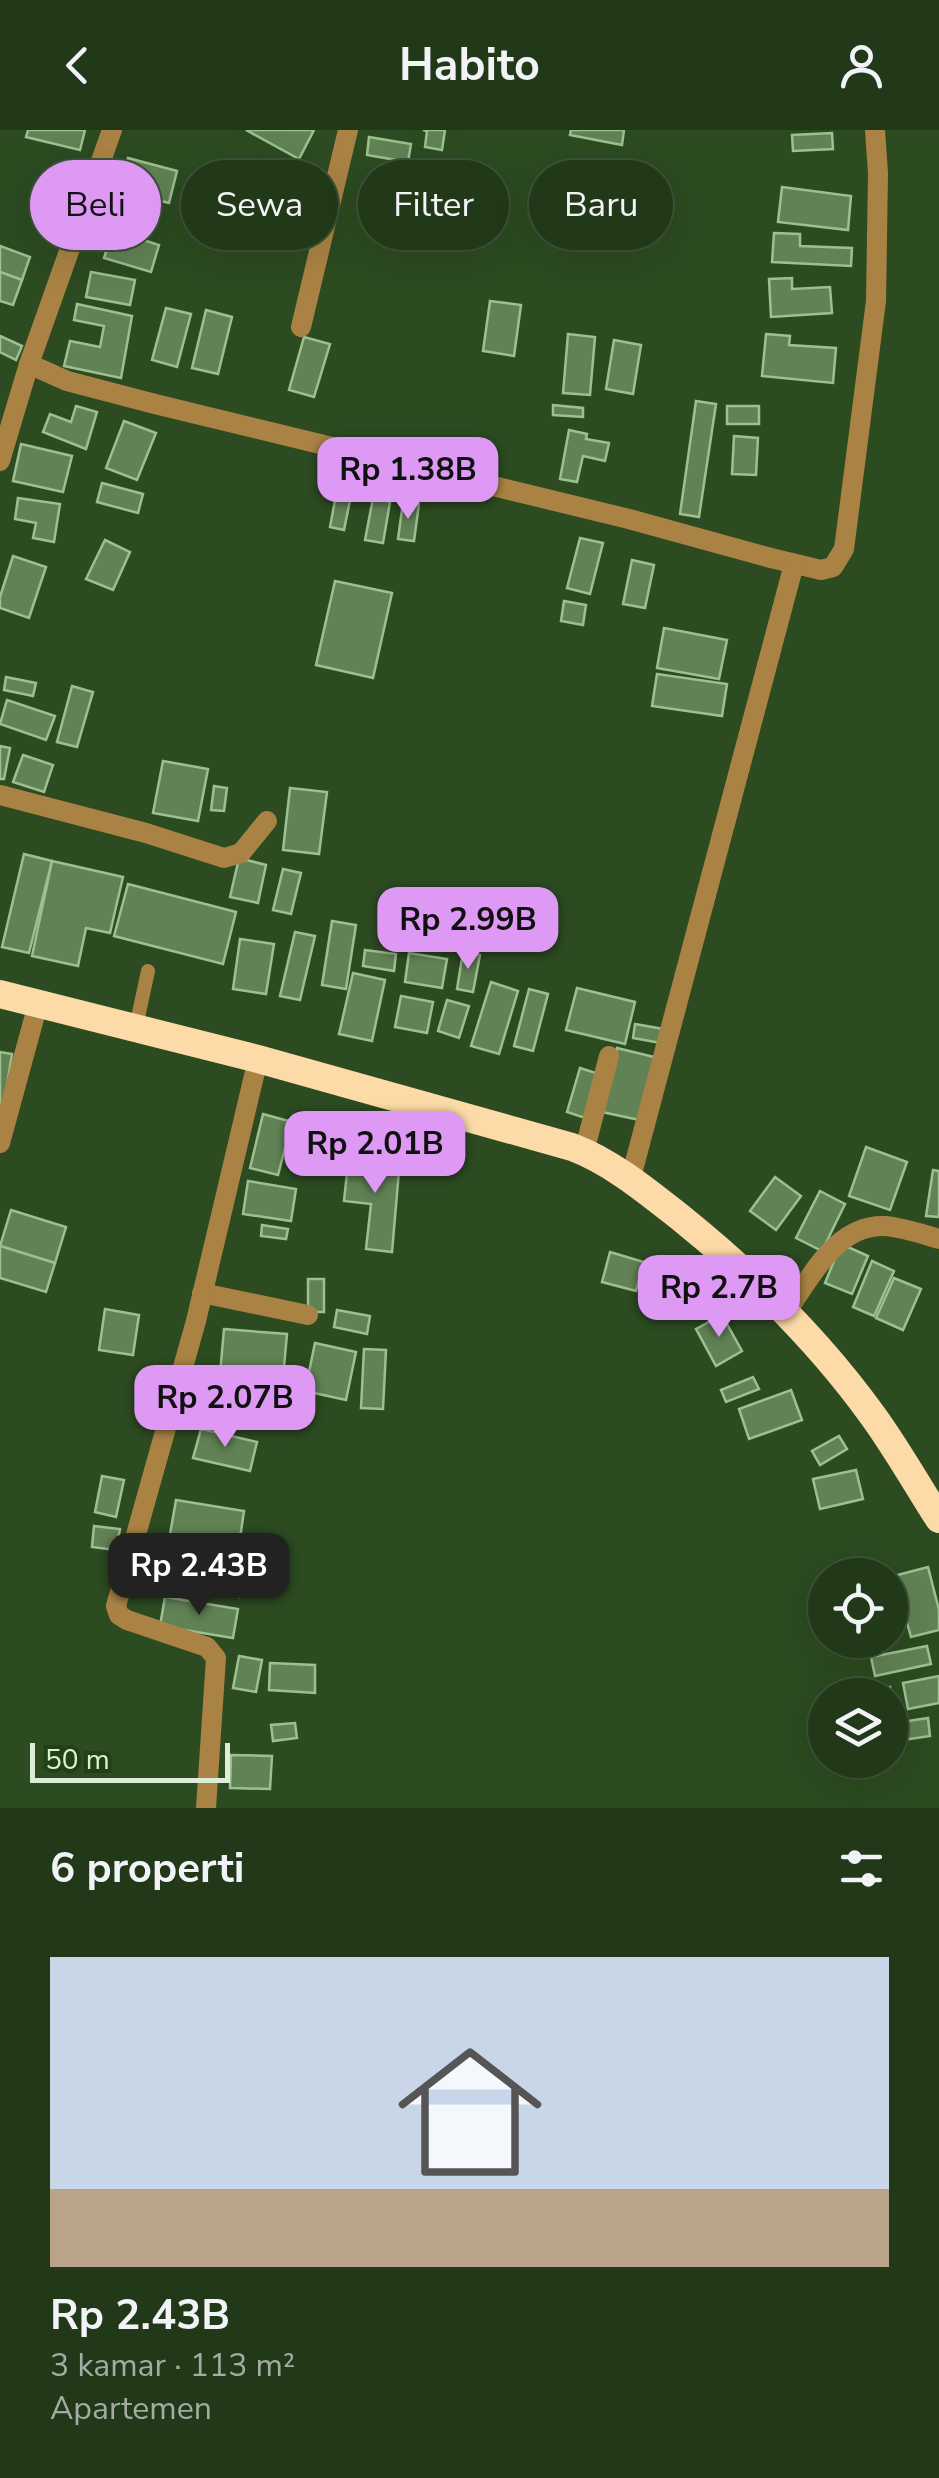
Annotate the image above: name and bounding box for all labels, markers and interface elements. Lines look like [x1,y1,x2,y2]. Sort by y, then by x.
text: Habito [399,35,540,96]
icon: back [50,38,105,93]
icon: person [834,38,889,93]
chip: Beli [30,160,161,250]
chip: Sewa [181,160,338,250]
chip: Filter [358,160,509,250]
chip: Baru [529,160,673,250]
pin: Rp 1.38B [305,437,511,522]
text: Rp 1.38B [339,448,477,491]
pin: Rp 2.99B [365,887,571,972]
text: Rp 2.99B [399,898,537,941]
pin: Rp 2.01B [272,1111,478,1196]
text: Rp 2.01B [306,1122,444,1165]
pin: Rp 2.7B [627,1255,811,1340]
text: Rp 2.7B [660,1266,778,1309]
pin: Rp 2.07B [122,1365,328,1450]
text: Rp 2.07B [156,1376,294,1419]
pin: Rp 2.43B [96,1533,302,1618]
text: Rp 2.43B [130,1544,268,1587]
map controls [808,1558,908,1778]
button: locate [808,1558,908,1658]
button: layers [808,1678,908,1778]
scale bar [30,1738,230,1782]
text: 50 m [45,1741,110,1779]
text: 6 properti [50,1840,245,1897]
icon: filters [834,1841,889,1896]
icon: home [380,2022,560,2202]
text: Rp 2.43B [50,2287,230,2344]
text: 3 kamar · 113 m² [50,2344,295,2387]
text: Apartemen [50,2387,212,2430]

